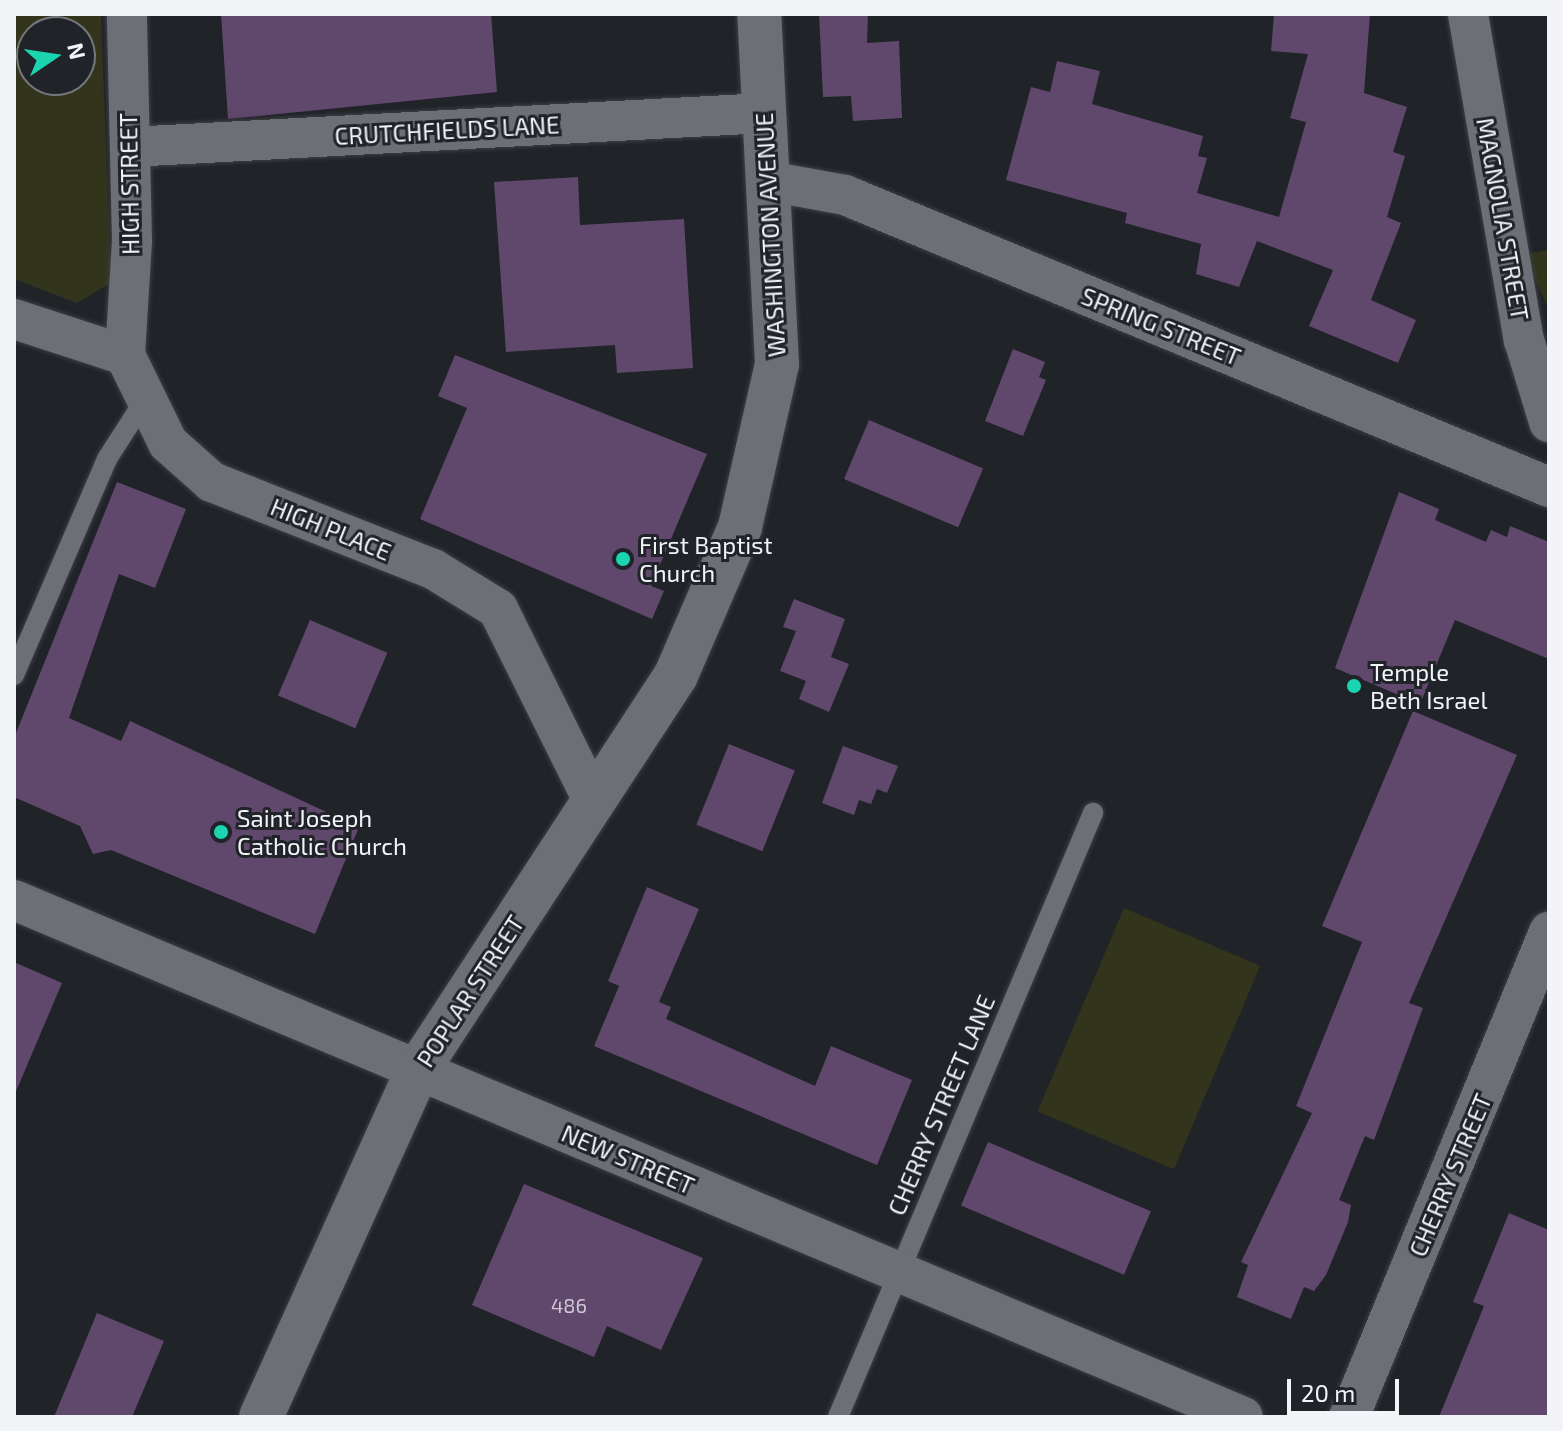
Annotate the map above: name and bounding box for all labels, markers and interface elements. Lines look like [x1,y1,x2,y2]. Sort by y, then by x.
north arrow [16,16,96,96]
text: N [63,40,92,62]
street label: CRUTCHFIELDS LANE [334,110,560,150]
street label: WASHINGTON AVENUE [749,112,791,358]
street label: HIGH STREET [113,113,145,255]
street label: MAGNOLIA STREET [1471,115,1535,323]
street label: SPRING STREET [1077,281,1245,371]
street label: HIGH PLACE [267,492,395,566]
place label: First Baptist Church [639,531,773,587]
marker: First Baptist Church [614,550,632,568]
place label: Temple Beth Israel [1370,658,1488,714]
marker: Temple Beth Israel [1345,677,1363,695]
place label: Saint Joseph Catholic Church [237,804,407,860]
marker: Saint Joseph Catholic Church [212,823,230,841]
street label: POPLAR STREET [410,910,530,1072]
street label: CHERRY STREET LANE [881,990,1001,1220]
street label: CHERRY STREET [1403,1089,1497,1261]
street label: NEW STREET [557,1118,699,1200]
house number: 486 [551,1293,587,1317]
scale bar [1291,1363,1403,1413]
text: 20 m [1301,1378,1355,1407]

